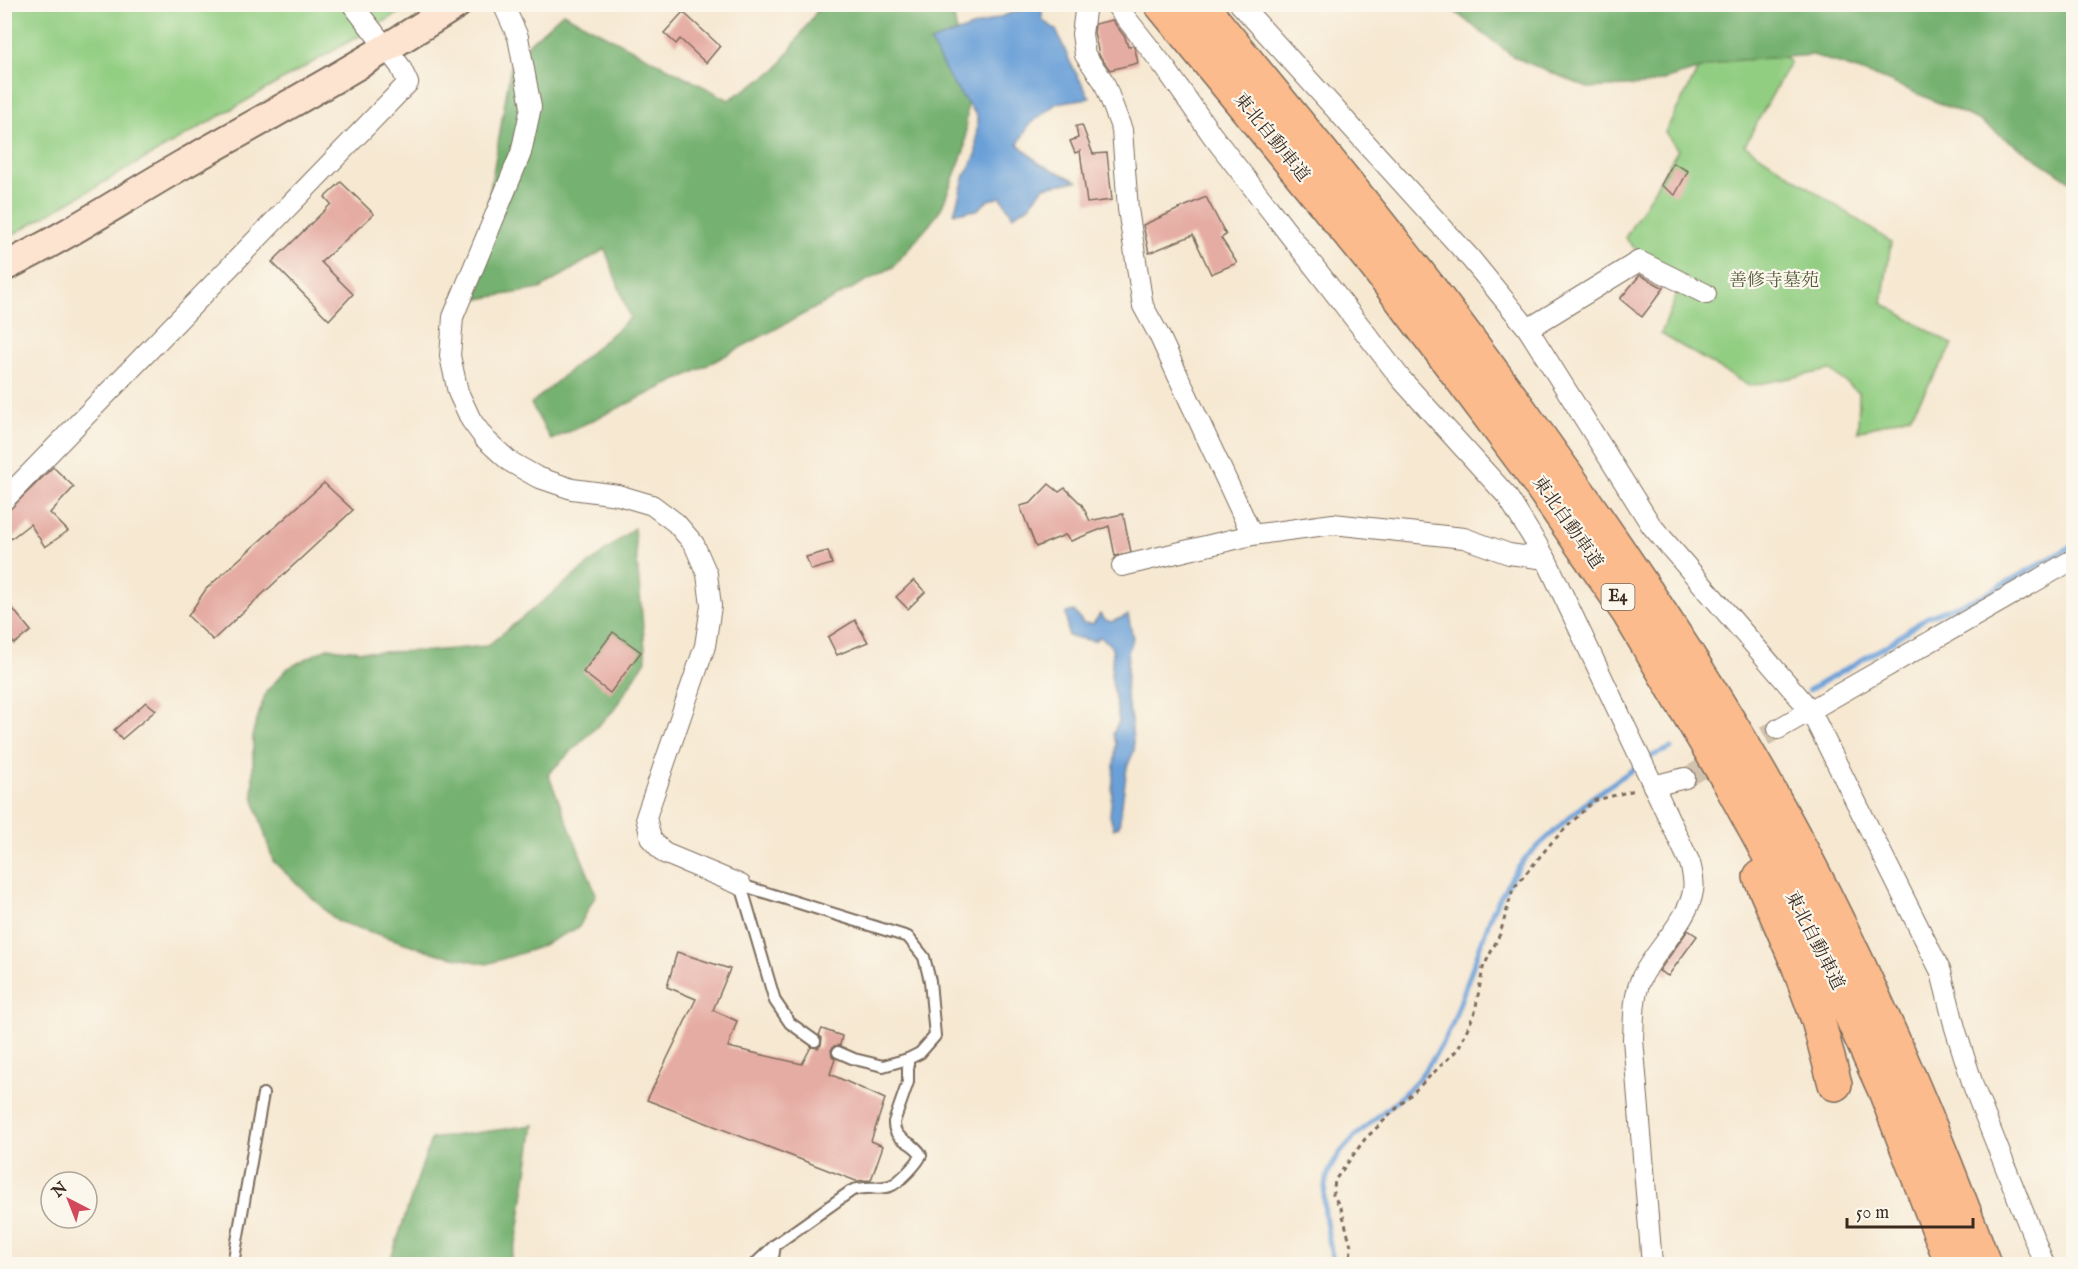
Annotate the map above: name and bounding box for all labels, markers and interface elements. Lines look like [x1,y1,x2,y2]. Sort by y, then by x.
street label: 東北自動車道 [1228,89,1314,187]
park label: 善修寺墓苑 [1729,270,1819,293]
street label: 東北自動車道 [1527,472,1607,574]
road number: E4 [1602,584,1634,610]
street label: 東北自動車道 [1779,888,1849,994]
north arrow [39,1170,99,1230]
text: N [48,1178,72,1203]
scale bar [1847,1191,1973,1229]
text: 50 m [1856,1202,1889,1225]

